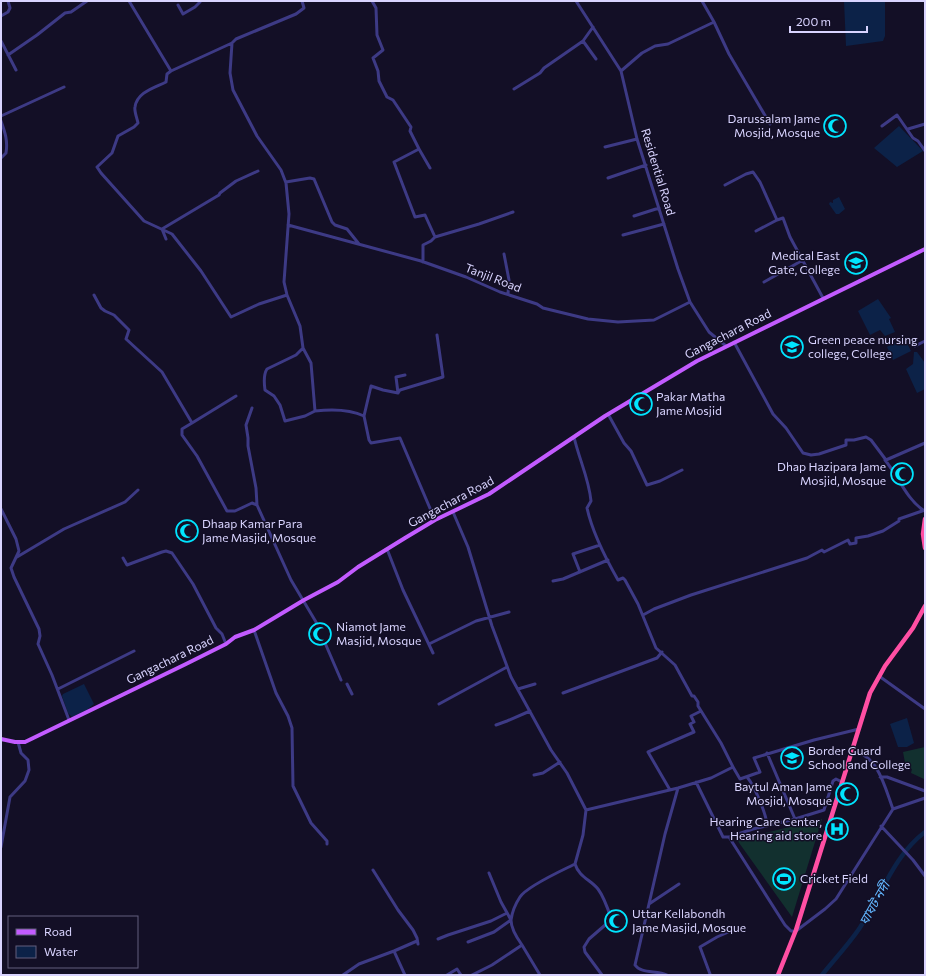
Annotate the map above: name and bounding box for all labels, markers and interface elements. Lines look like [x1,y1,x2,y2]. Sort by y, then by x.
scale bar [790,8,867,34]
text: 200 m [796,14,831,28]
place label: Darussalam Jame Mosjid, Mosque [728,111,820,139]
mosque icon: Darussalam Jame Mosjid, Mosque [822,113,848,139]
street label: Residential Road [639,126,679,217]
place label: Medical East Gate, College [768,248,840,276]
school or university icon: Medical East Gate, College [843,250,869,276]
street label: Tanjil Road [463,260,524,294]
street label: Gangachara Road [682,305,773,361]
place label: Green peace nursing college, College [808,332,918,360]
school or university icon: Green peace nursing college, College [779,334,805,360]
place label: Pakar Matha Jame Mosjid [656,389,725,418]
mosque icon: Pakar Matha Jame Mosjid [628,391,654,417]
place label: Dhap Hazipara Jame Mosjid, Mosque [777,459,886,487]
mosque icon: Dhap Hazipara Jame Mosjid, Mosque [889,461,915,487]
street label: Gangachara Road [405,473,496,530]
place label: Dhaap Kamar Para Jame Masjid, Mosque [202,516,316,545]
mosque icon: Dhaap Kamar Para Jame Masjid, Mosque [174,518,200,544]
place label: Niamot Jame Masjid, Mosque [336,619,421,647]
mosque icon: Niamot Jame Masjid, Mosque [307,621,333,647]
street label: Gangachara Road [124,632,215,686]
place label: Border Guard School and College [808,743,910,771]
school or university icon: Border Guard School and College [779,745,805,771]
place label: Baytul Aman Jame Mosjid, Mosque [734,779,832,807]
mosque icon: Baytul Aman Jame Mosjid, Mosque [834,781,860,807]
place label: Hearing Care Center, Hearing aid store [710,814,822,842]
hospital icon: Hearing Care Center, Hearing aid store [824,816,850,842]
sports icon: Cricket Field [771,866,797,892]
place label: Cricket Field [800,871,868,885]
water label: ঘাঘট নদী [855,876,894,928]
place label: Uttar Kellabondh Jame Masjid, Mosque [632,906,746,935]
mosque icon: Uttar Kellabondh Jame Masjid, Mosque [603,908,629,934]
legend [8,916,138,968]
text: Road [44,924,72,938]
text: Water [44,944,78,958]

